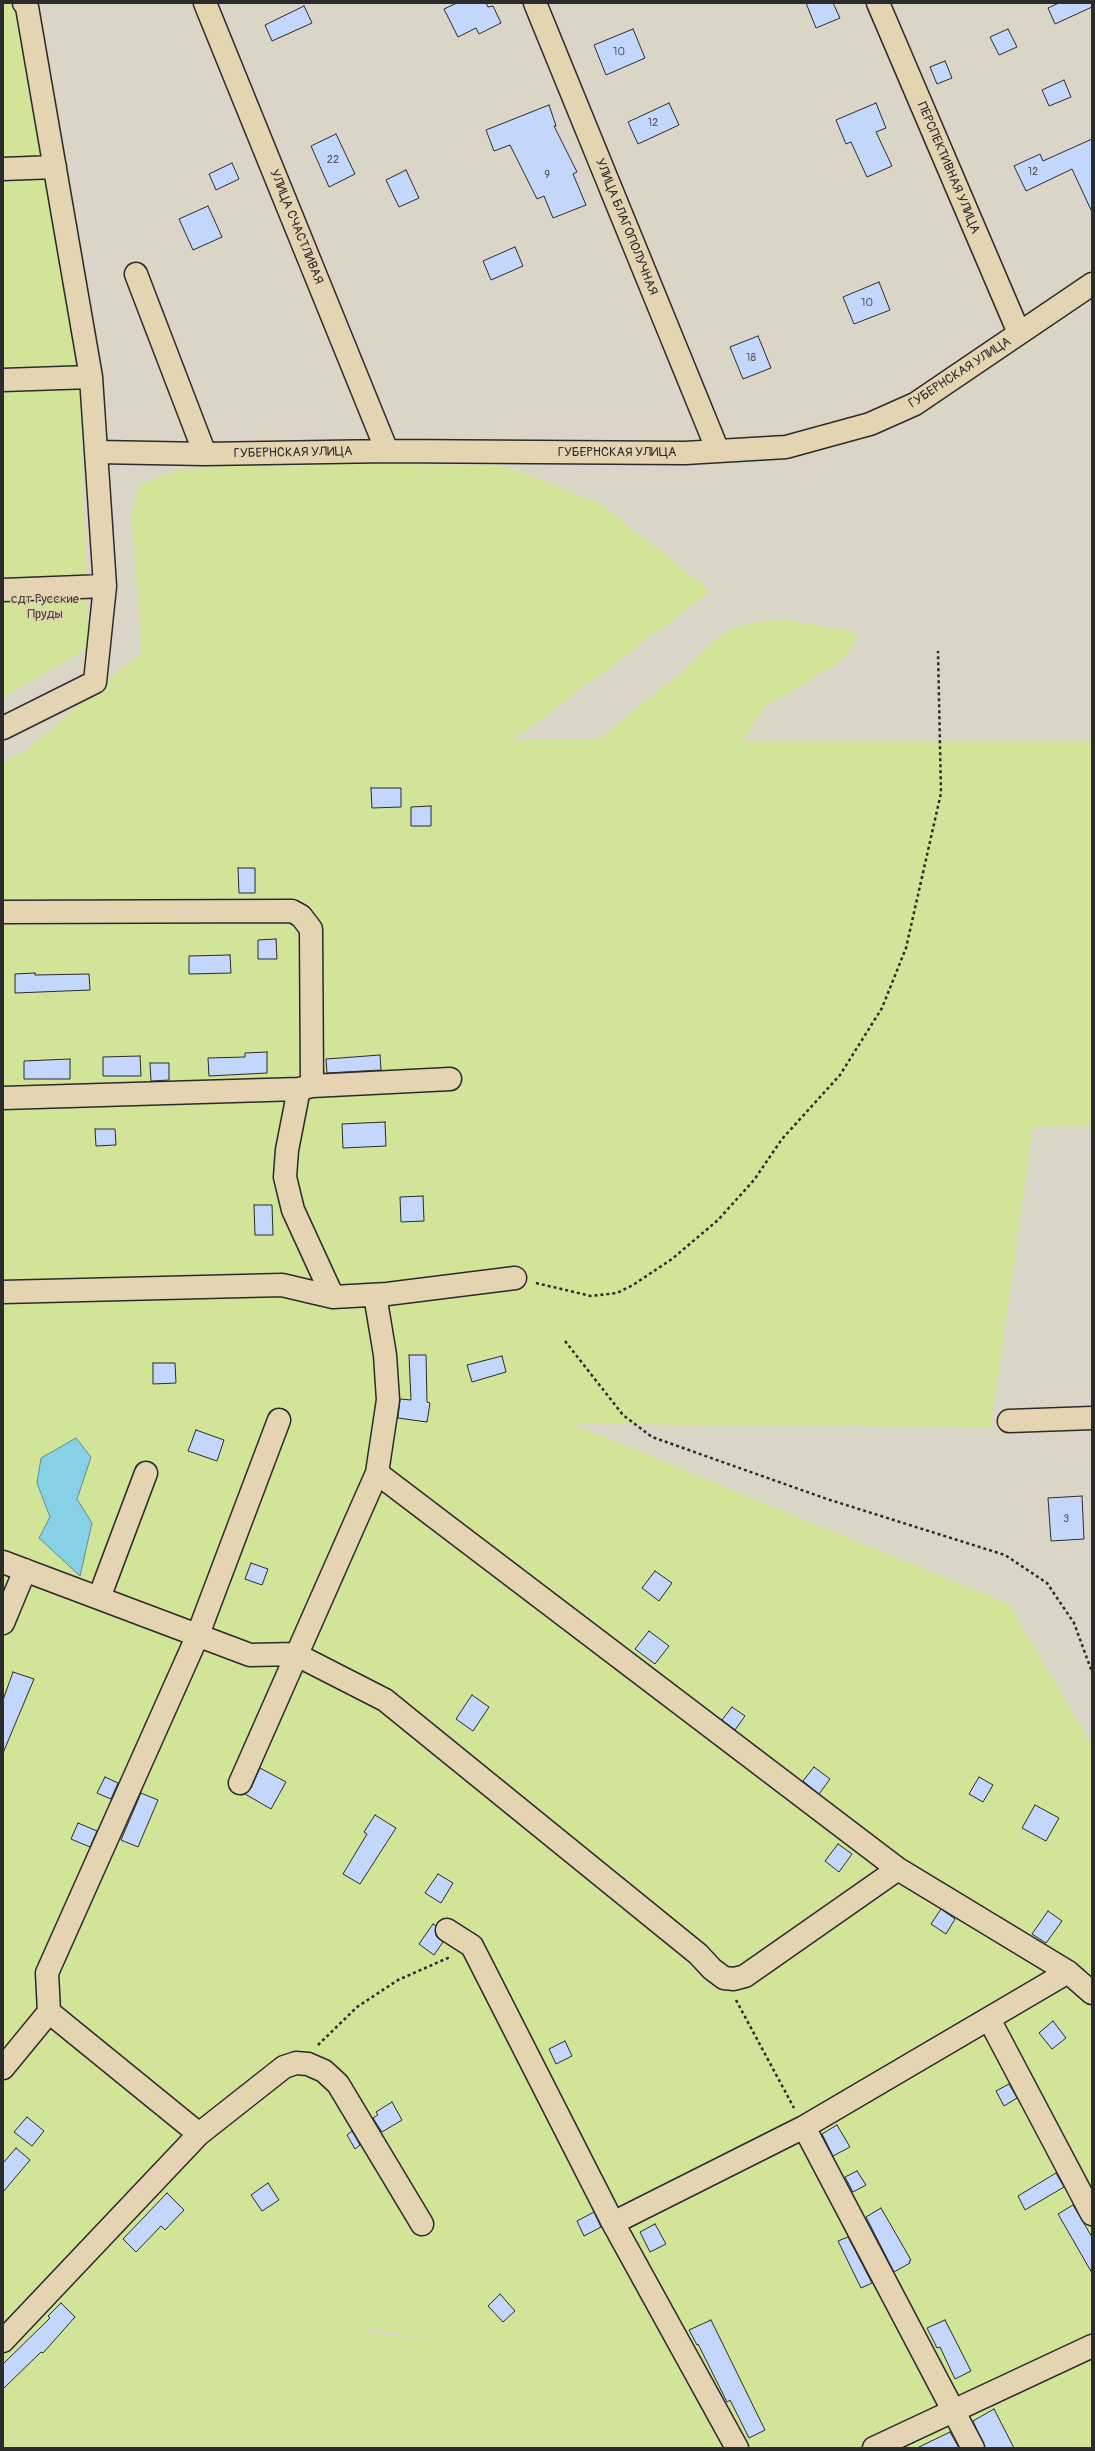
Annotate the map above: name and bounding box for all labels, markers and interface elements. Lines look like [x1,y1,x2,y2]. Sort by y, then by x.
house number: 10 [613,45,625,59]
street label: ПЕРСПЕКТИВНАЯ УЛИЦА [913,100,983,236]
house number: 12 [648,116,658,130]
house number: 22 [327,153,339,167]
street label: УЛИЦА БЛАГОПОЛУЧНАЯ [591,156,661,298]
house number: 12 [1028,165,1038,179]
street label: УЛИЦА СЧАСТЛИВАЯ [266,167,326,287]
house number: 9 [544,168,550,182]
house number: 10 [861,296,873,310]
street label: ГУБЕРНСКАЯ УЛИЦА [906,334,1014,412]
house number: 18 [746,351,756,365]
street label: ГУБЕРНСКАЯ УЛИЦА [234,444,352,462]
street label: ГУБЕРНСКАЯ УЛИЦА [558,445,676,461]
park label: сдт Русские Пруды [11,592,79,623]
house number: 3 [1063,1512,1069,1526]

